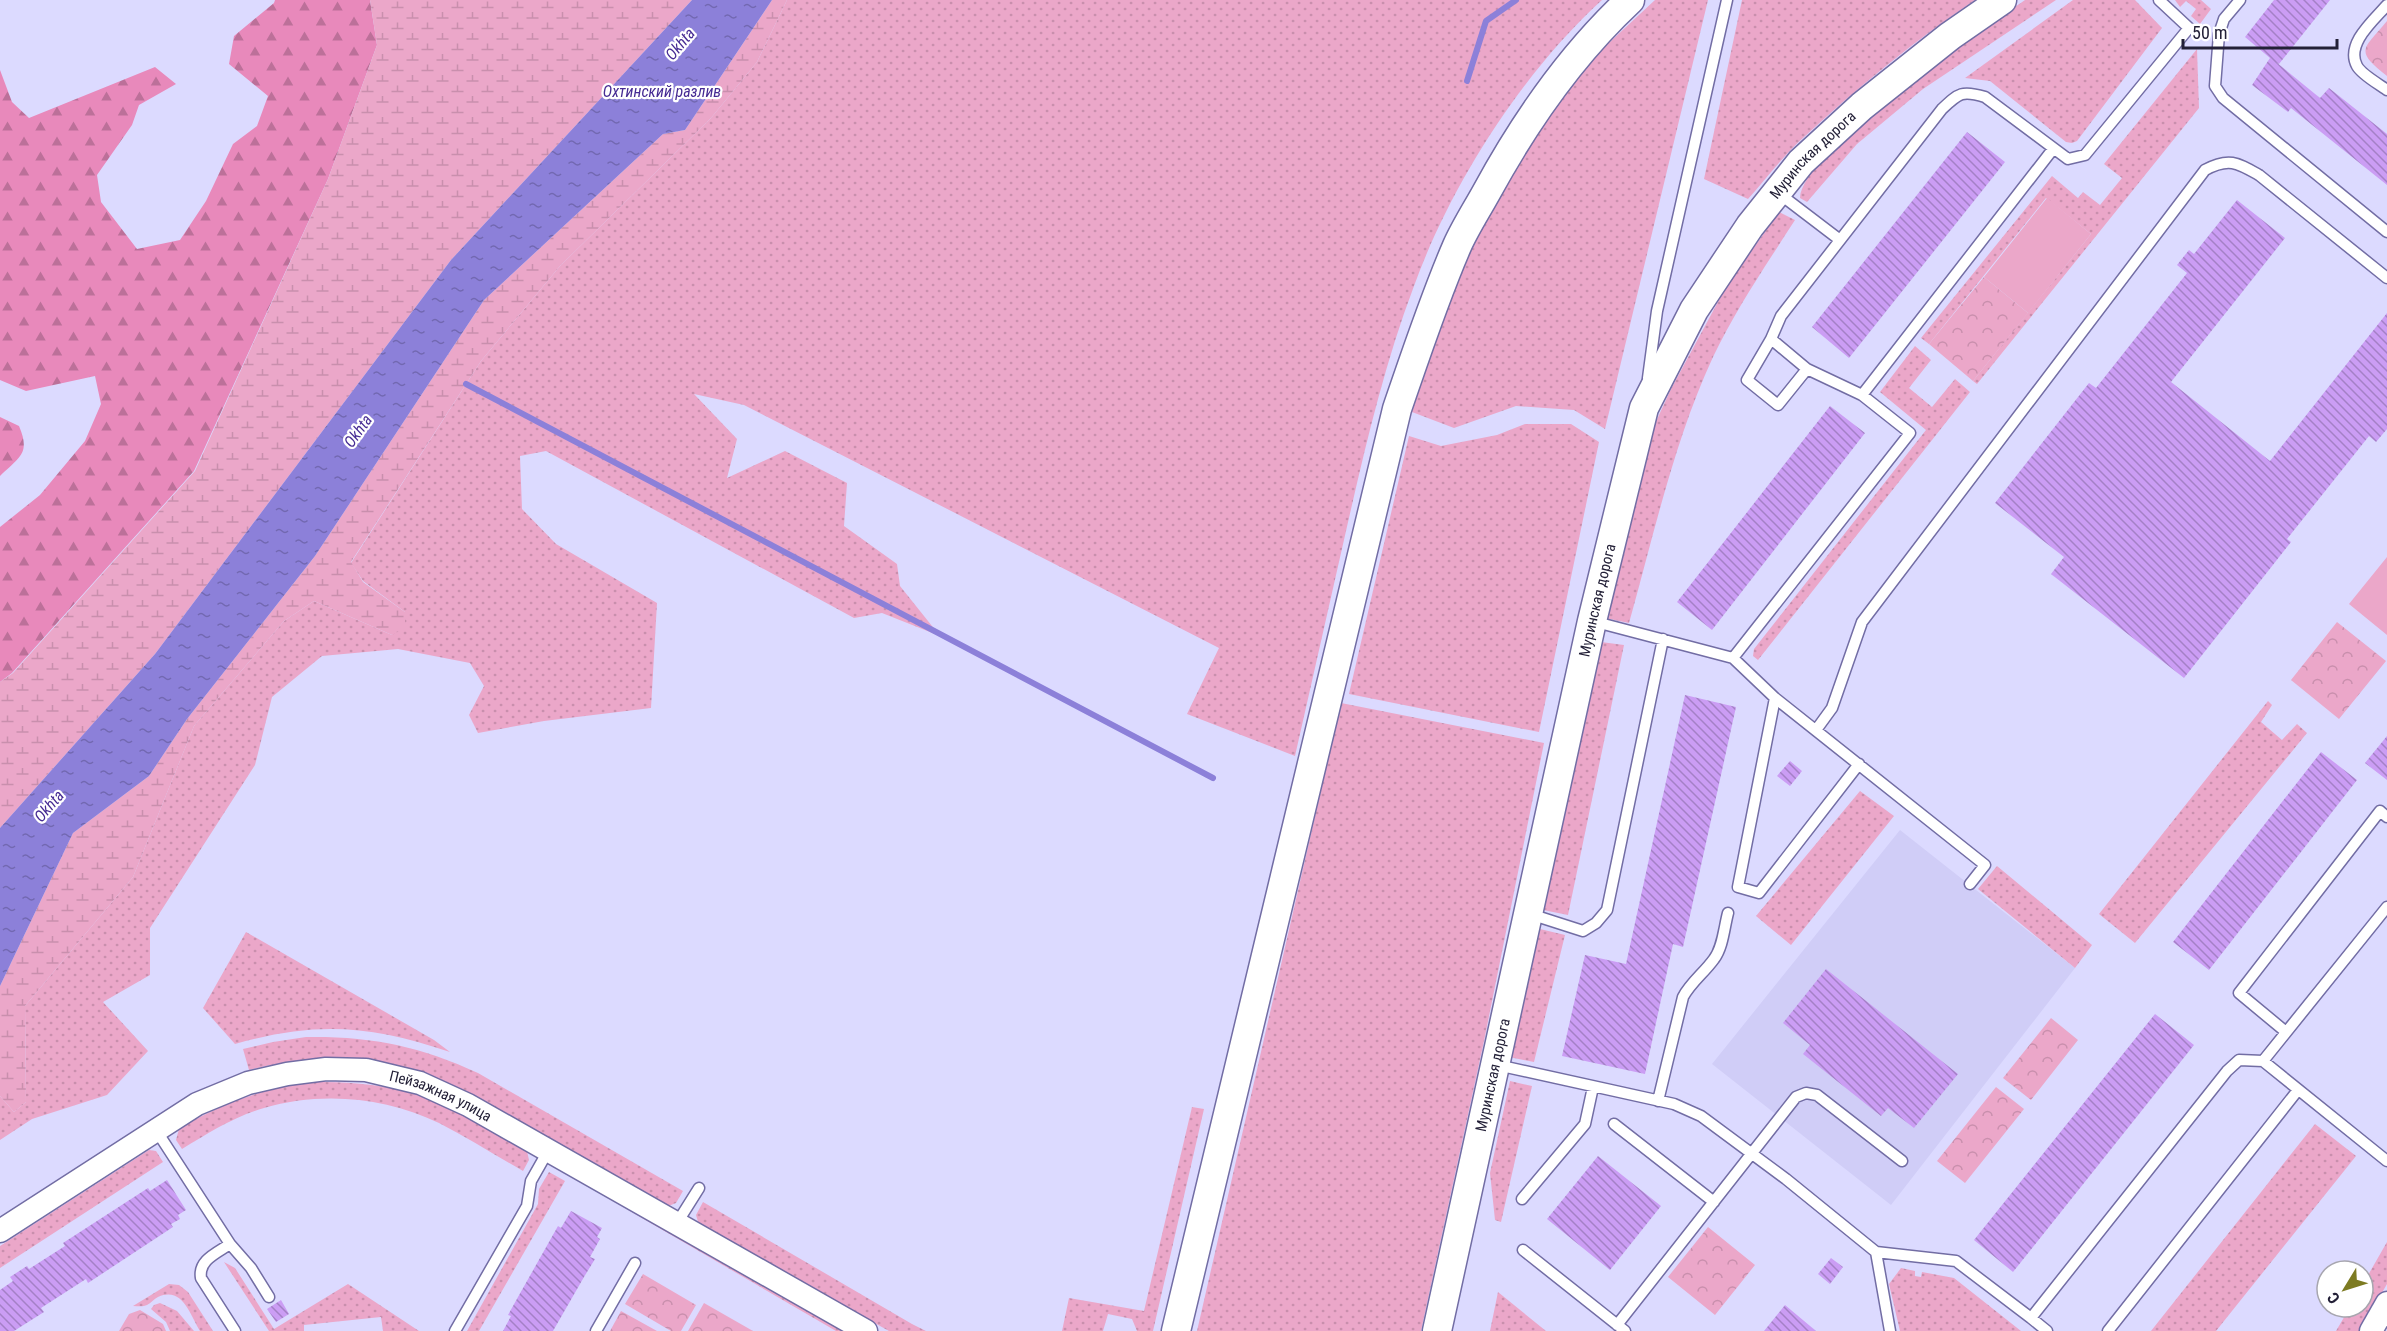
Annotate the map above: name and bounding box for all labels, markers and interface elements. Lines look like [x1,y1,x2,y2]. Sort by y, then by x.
scale bar [2183,12,2338,50]
text: 50 m [2192,22,2227,43]
water label: Okhta [661,24,699,64]
water label: Охтинский разлив [603,82,721,101]
street label: Муринская дорога [1766,107,1859,202]
water label: Okhta [340,411,376,451]
street label: Муринская дорога [1575,542,1619,659]
water label: Okhta [30,786,68,826]
street label: Муринская дорога [1472,1017,1514,1133]
street label: Пейзажная улица [387,1067,495,1125]
north arrow [2315,1259,2375,1319]
text: С [2323,1288,2344,1307]

